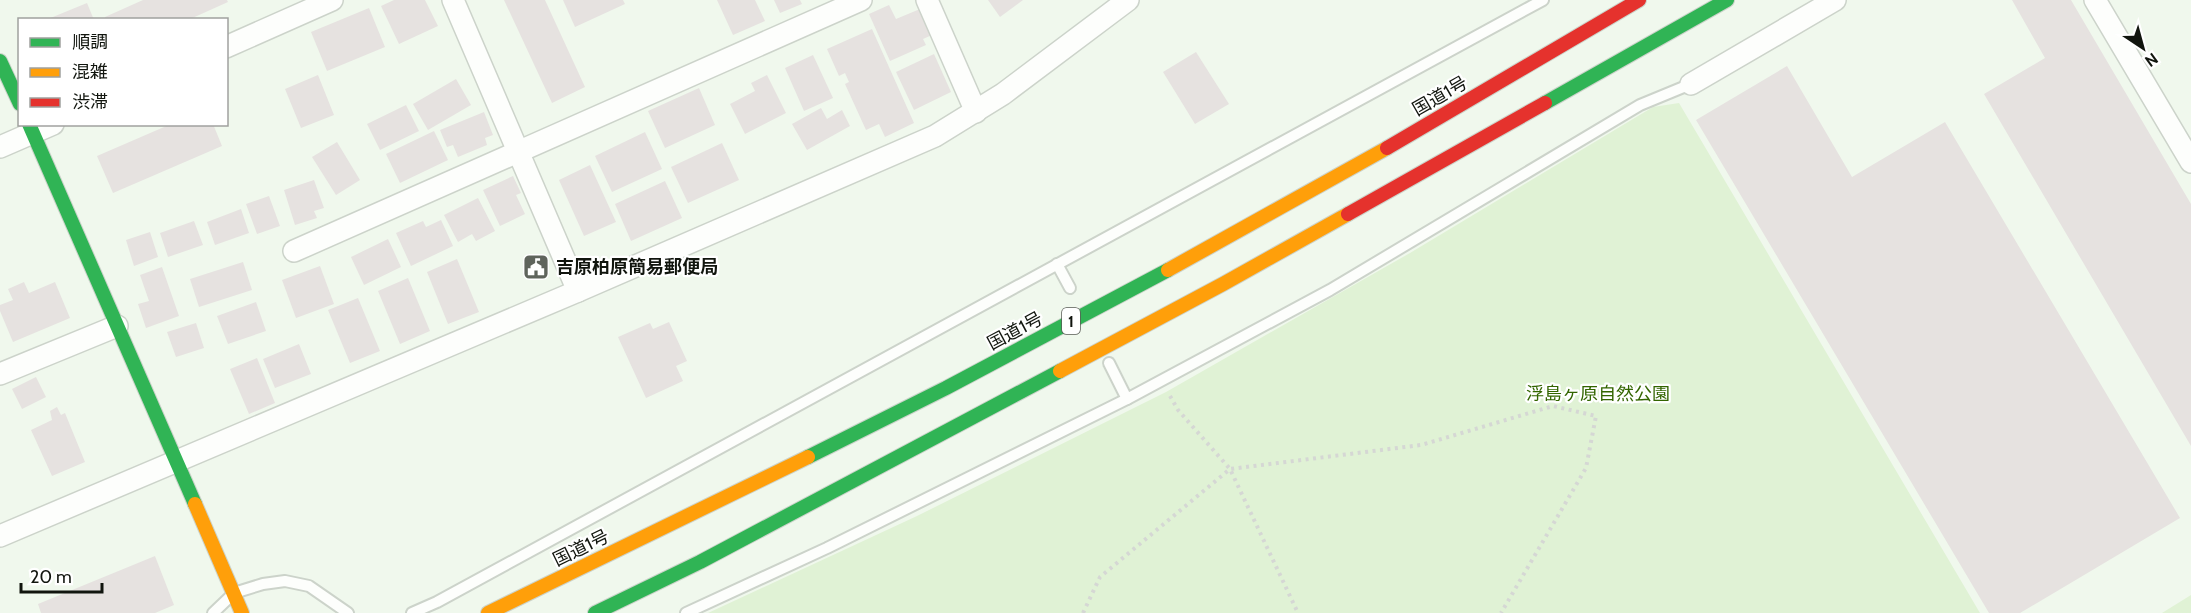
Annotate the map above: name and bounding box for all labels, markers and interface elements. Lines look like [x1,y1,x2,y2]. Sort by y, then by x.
legend [18,18,228,126]
north arrow [2113,18,2173,78]
text: 順調 [72,31,108,53]
text: N [2141,49,2162,71]
text: 混雑 [72,61,108,83]
street label: 国道1号 [1409,72,1471,120]
text: 渋滞 [72,91,108,113]
public building icon: 吉原柏原簡易郵便局 [521,252,551,282]
place label: 吉原柏原簡易郵便局 [556,256,718,278]
street label: 国道1号 [983,307,1047,355]
road number: 1 [1062,308,1080,334]
park label: 浮島ヶ原自然公園 [1526,383,1670,405]
street label: 国道1号 [549,525,613,571]
scale bar [21,556,102,594]
text: 20 m [30,566,72,588]

